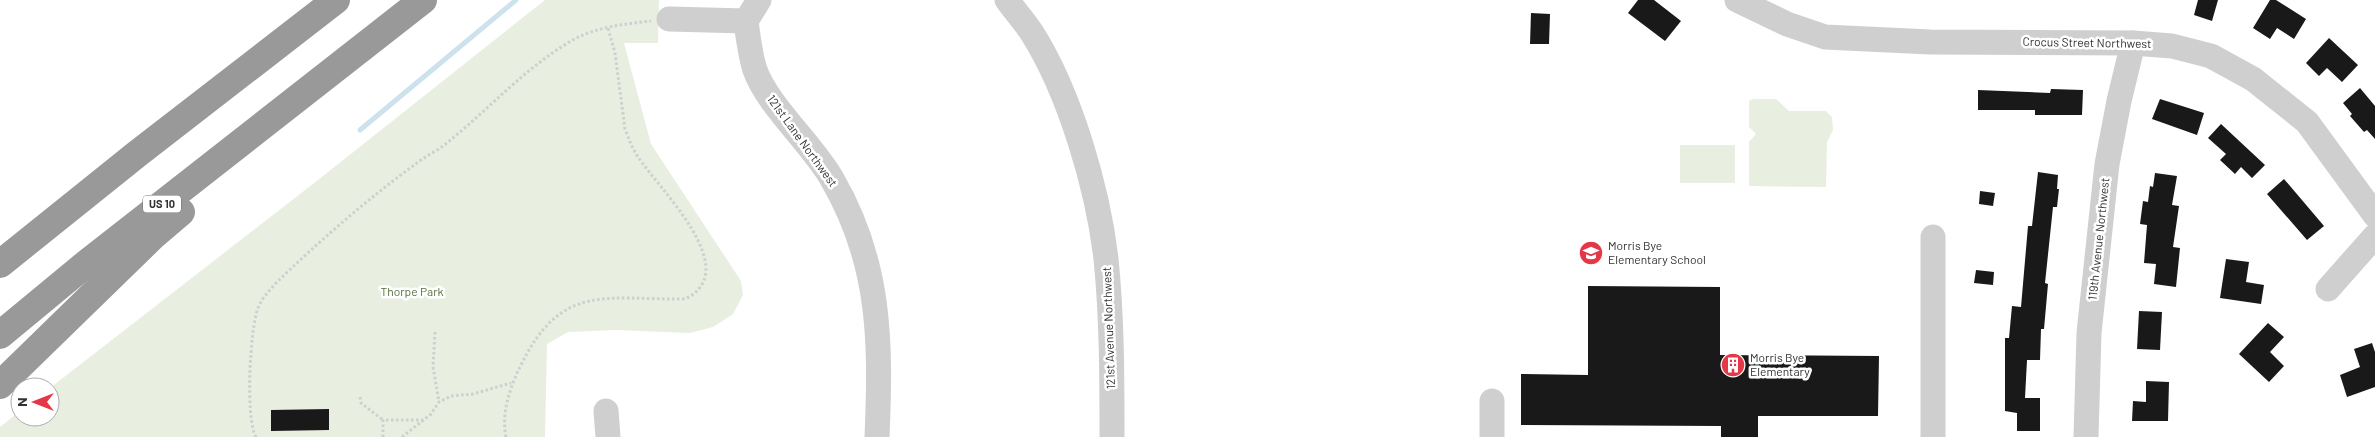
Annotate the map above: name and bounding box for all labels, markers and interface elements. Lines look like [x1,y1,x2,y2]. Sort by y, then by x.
street label: Crocus Street Northwest [2022,34,2152,50]
street label: 121st Lane Northwest [765,92,841,189]
street label: 119th Avenue Northwest [2085,177,2111,301]
road number: US 10 [143,195,181,212]
place label: Morris Bye Elementary School [1608,238,1706,266]
school or university icon: Morris Bye Elementary School [1578,240,1604,266]
street label: 121st Avenue Northwest [1099,267,1117,389]
park label: Thorpe Park [380,284,444,298]
place label: Morris Bye Elementary [1750,350,1810,378]
building icon: Morris Bye Elementary [1720,352,1746,378]
north arrow [10,377,60,427]
text: N [13,397,30,407]

